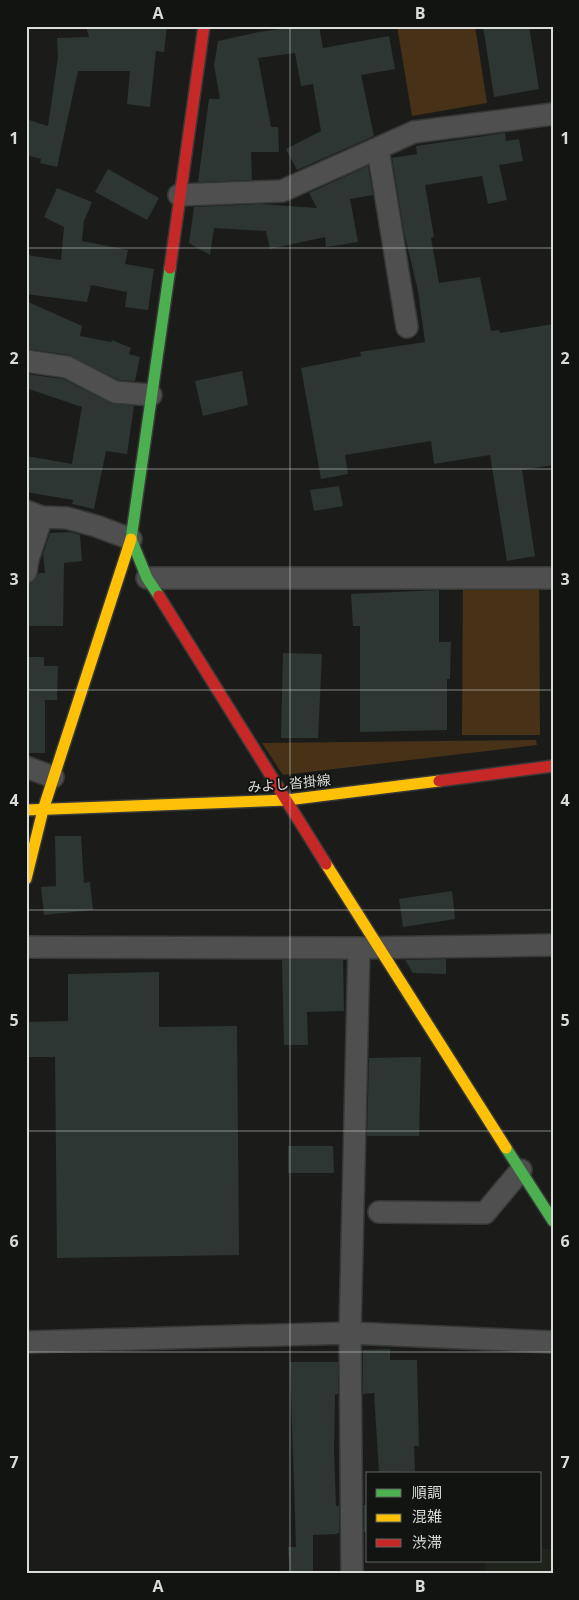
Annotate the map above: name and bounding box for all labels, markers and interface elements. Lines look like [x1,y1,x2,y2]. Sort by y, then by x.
text: A [152,2,164,24]
text: B [415,2,425,24]
text: 1 [9,127,19,149]
text: 1 [560,127,570,149]
text: 2 [9,347,19,369]
text: 2 [560,347,570,369]
text: 3 [9,568,19,590]
text: 3 [560,568,570,590]
street label: みよし沓掛線 [246,770,332,796]
text: 4 [9,789,19,811]
text: 4 [560,789,570,811]
text: 5 [9,1009,19,1031]
text: 5 [560,1009,570,1031]
text: 6 [9,1230,19,1252]
text: 6 [560,1230,570,1252]
text: 7 [9,1451,19,1473]
text: 7 [560,1451,570,1473]
legend [366,1472,542,1562]
text: 順調 [412,1482,442,1502]
text: 混雑 [412,1506,442,1526]
text: 渋滞 [412,1532,442,1552]
text: A [152,1575,164,1597]
text: B [415,1575,425,1597]

